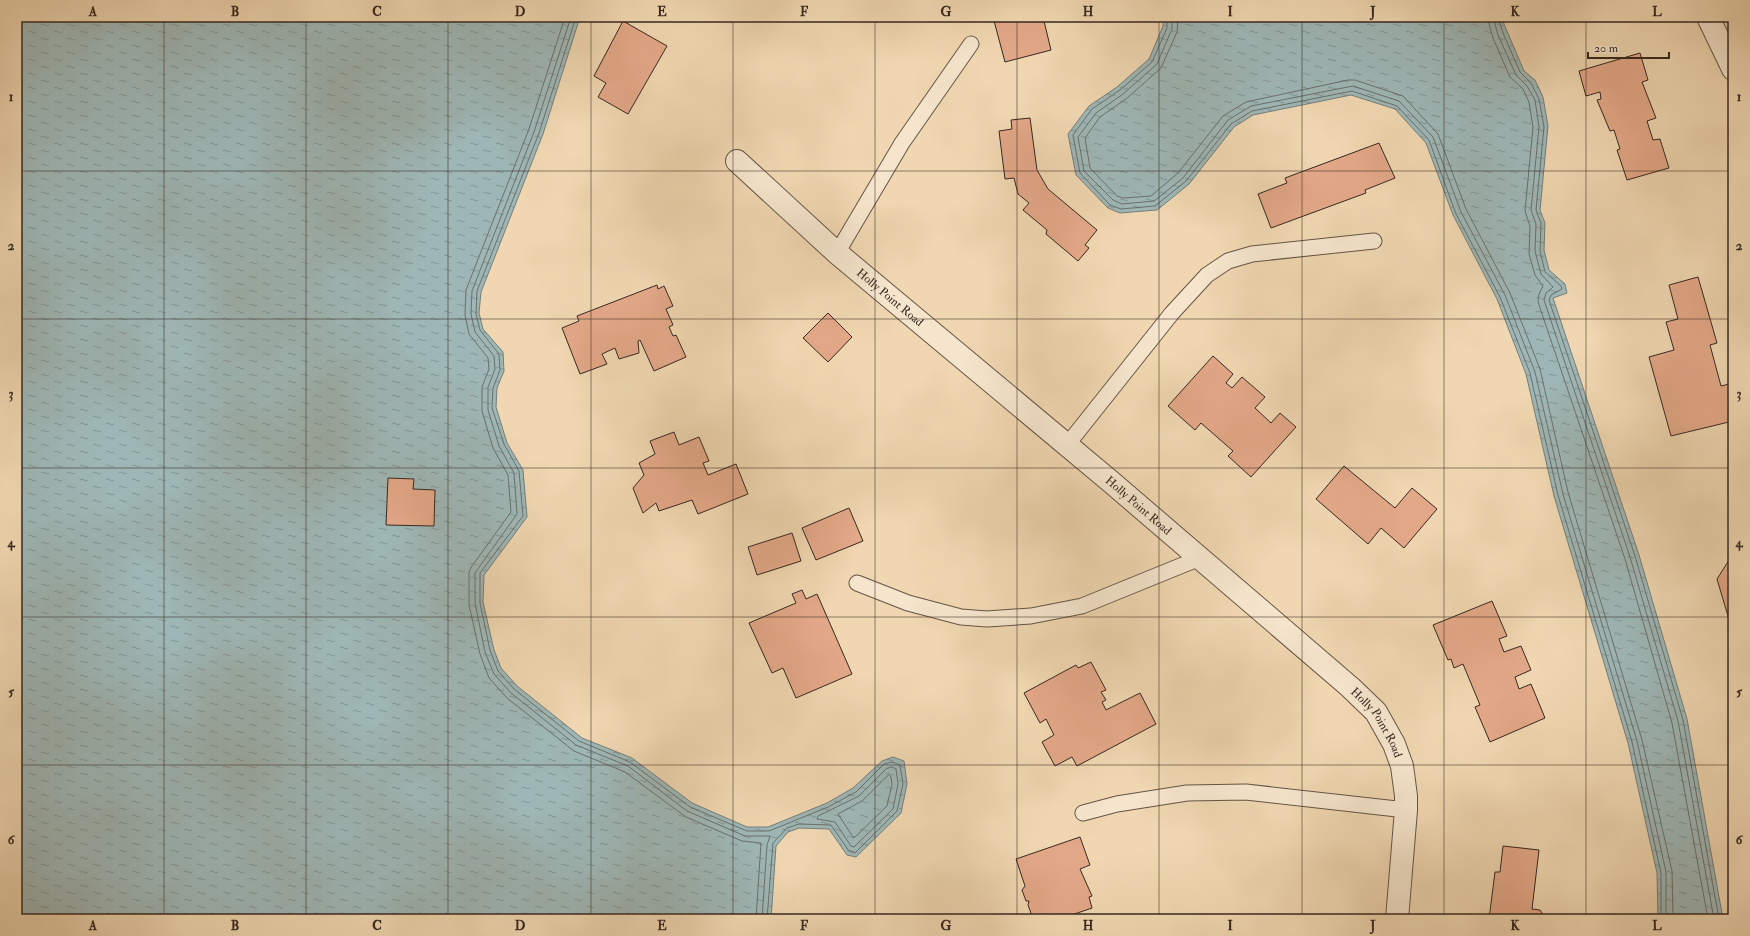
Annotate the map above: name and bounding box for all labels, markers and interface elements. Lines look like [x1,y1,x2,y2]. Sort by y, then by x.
text: A [88,4,98,20]
text: B [231,4,239,20]
text: C [372,4,382,20]
text: D [515,4,526,20]
text: E [657,4,667,20]
text: F [800,4,809,20]
text: G [941,4,952,20]
text: H [1083,4,1094,20]
text: I [1227,4,1233,20]
text: J [1369,4,1376,21]
text: K [1510,4,1520,20]
text: L [1652,4,1662,20]
scale bar [1588,34,1669,60]
text: 20 m [1594,41,1619,56]
text: 1 [9,89,14,105]
text: 1 [1737,89,1742,105]
text: 2 [8,238,15,254]
text: 2 [1736,238,1743,254]
street label: Holly Point Road [853,265,926,330]
text: 3 [9,386,14,402]
text: 3 [1737,386,1742,402]
street label: Holly Point Road [1102,473,1174,538]
text: 4 [6,535,15,551]
text: 4 [1734,535,1743,551]
text: 5 [8,684,14,700]
text: 5 [1736,684,1742,700]
street label: Holly Point Road [1347,685,1405,760]
text: 6 [8,832,16,848]
text: 6 [1736,832,1744,848]
text: A [88,918,98,934]
text: B [231,918,239,934]
text: C [372,918,382,934]
text: D [515,918,526,934]
text: E [657,918,667,934]
text: F [800,918,809,934]
text: G [941,918,952,934]
text: H [1083,918,1094,934]
text: I [1227,918,1233,934]
text: J [1369,918,1376,935]
text: K [1510,918,1520,934]
text: L [1652,918,1662,934]

